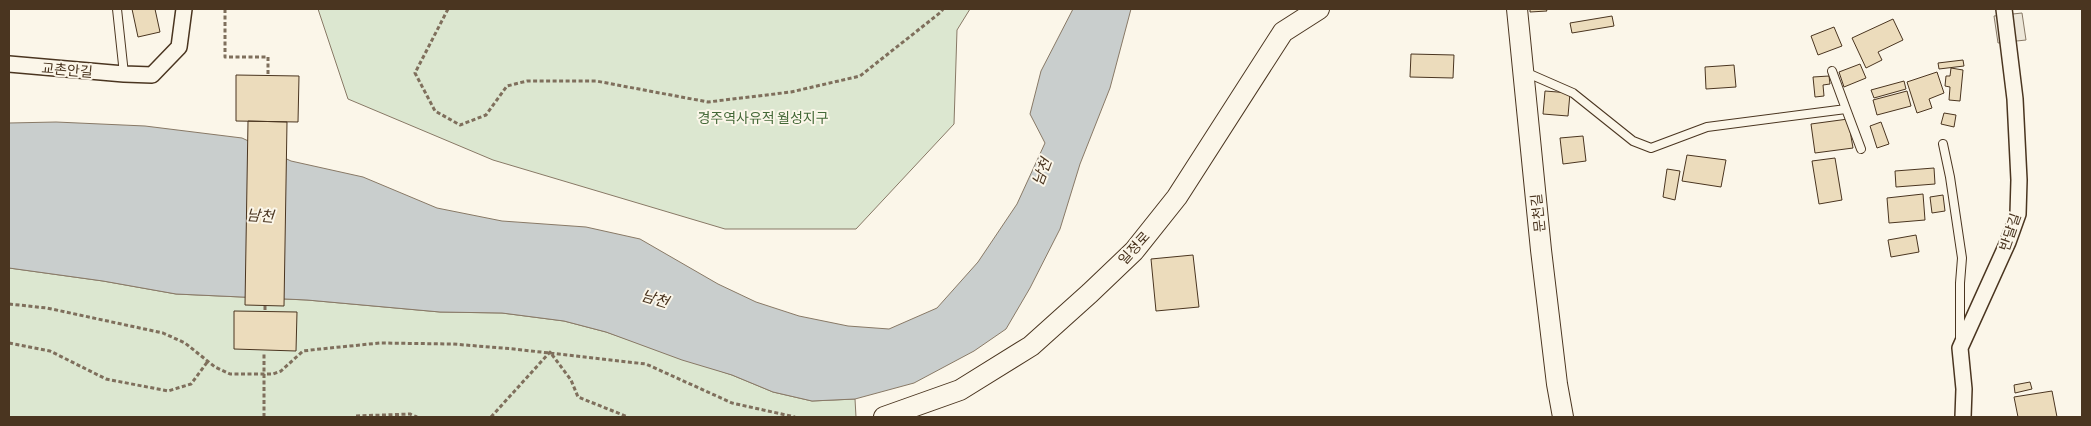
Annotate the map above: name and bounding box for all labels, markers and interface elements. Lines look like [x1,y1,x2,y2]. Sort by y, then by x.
street label: 교촌안길 [41,61,93,80]
park label: 경주역사유적 월성지구 [697,111,829,126]
water label: 남천 [1030,154,1055,188]
street label: 문천길 [1528,193,1548,233]
water label: 남천 [246,207,277,225]
street label: 반달길 [1997,211,2024,253]
street label: 일정로 [1116,229,1153,268]
water label: 남천 [639,287,673,311]

